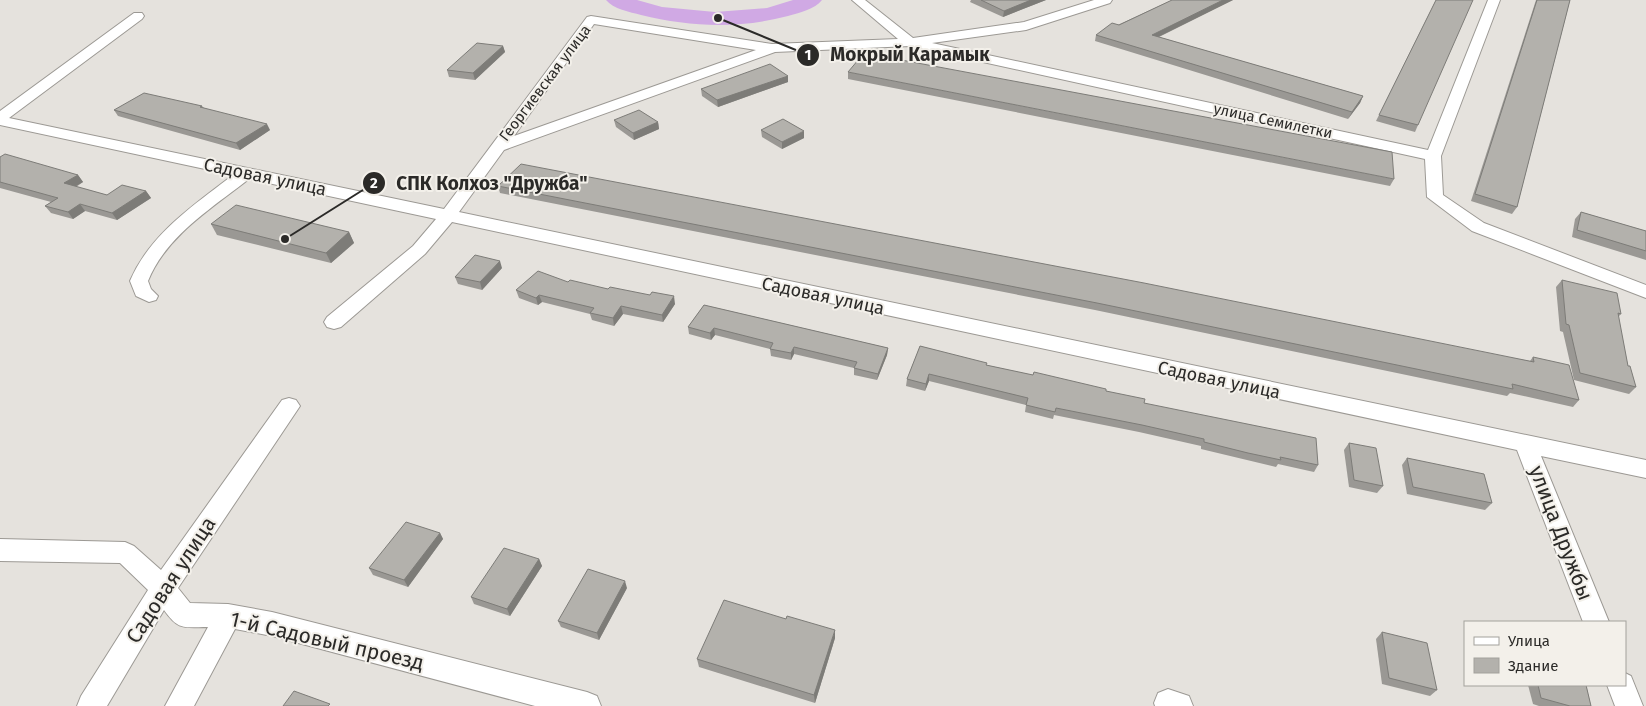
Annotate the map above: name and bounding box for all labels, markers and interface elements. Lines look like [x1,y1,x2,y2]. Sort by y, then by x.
street label: Георгиевская улица [495,21,595,145]
callout: Мокрый Карамык [796,38,1000,72]
text: Мокрый Карамык [830,43,990,66]
text: 1 [805,46,811,64]
street label: улица Семилетки [1212,100,1334,142]
street label: Садовая улица [202,153,328,201]
callout: СПК Колхоз "Дружба" [361,166,598,200]
text: СПК Колхоз "Дружба" [396,172,588,195]
text: 2 [370,174,378,192]
street label: Садовая улица [760,272,886,320]
street label: Садовая улица [1156,356,1282,404]
street label: улица Дружбы [1523,462,1599,604]
street label: Садовая улица [120,512,222,648]
street label: 1-й Садовый проезд [228,606,426,676]
legend [1464,621,1626,686]
text: Улица [1508,632,1550,650]
text: Здание [1508,657,1558,675]

